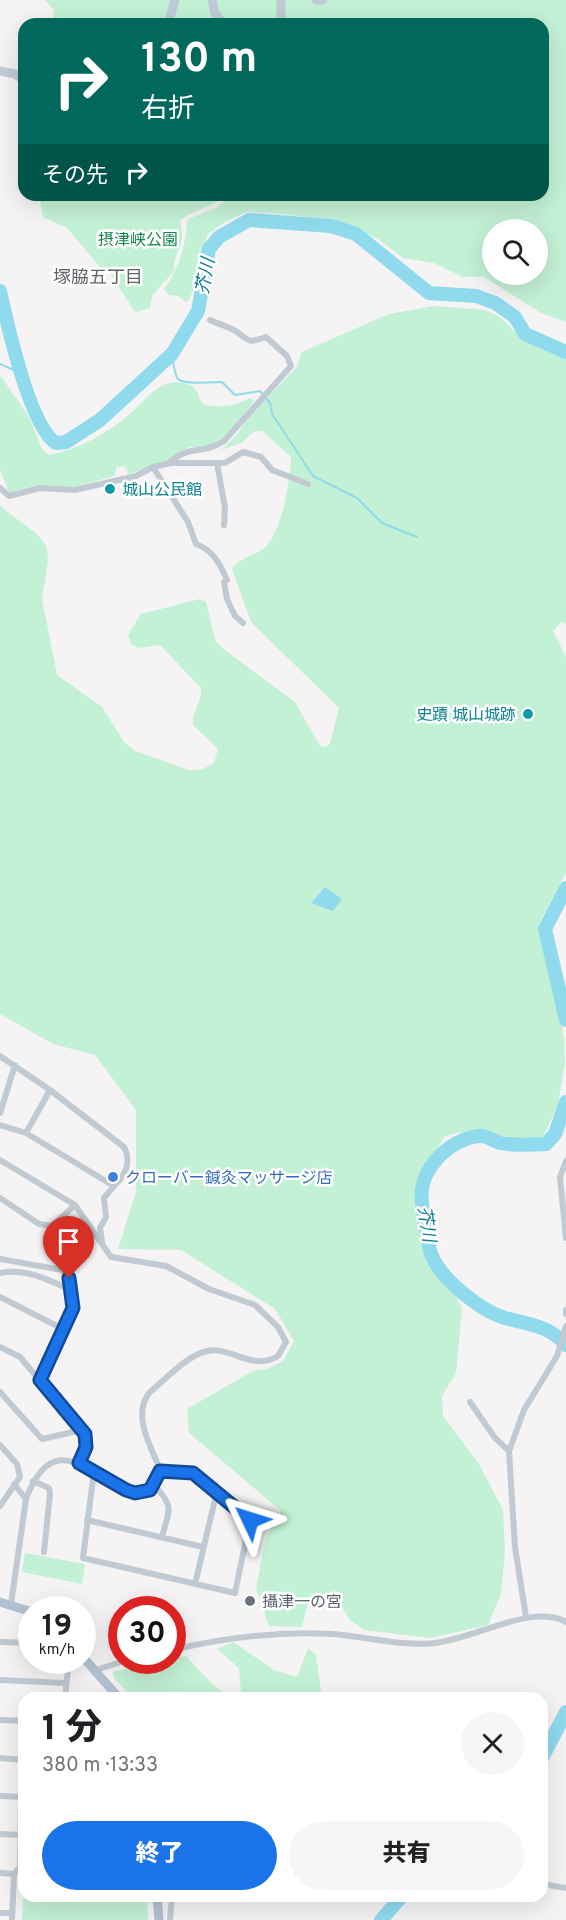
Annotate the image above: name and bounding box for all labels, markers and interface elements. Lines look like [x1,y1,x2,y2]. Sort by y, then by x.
text: 130 m [141,34,257,87]
icon: right [42,42,120,120]
text: 右折 [141,93,195,127]
icon: right [120,156,153,189]
text: その先 [42,163,108,190]
map controls [482,219,548,285]
button: search [482,219,548,285]
park label: 摂津峡公園 [98,231,178,251]
water label: 芥川 [192,255,221,296]
district label: 塚脇五丁目 [53,267,143,290]
place label: 城山公民館 [122,481,202,501]
marker: 城山公民館 [103,482,117,496]
place label: 史蹟 城山城跡 [416,706,516,726]
marker: 史蹟 城山城跡 [521,707,535,721]
place label: クローバー鍼灸マッサージ店 [125,1169,333,1189]
marker: クローバー鍼灸マッサージ店 [106,1170,120,1184]
water label: 芥川 [411,1205,440,1246]
pin [43,1216,94,1278]
icon: arrive [52,1225,85,1258]
position arrow [218,1488,282,1552]
place label: 攝津一の宮 [262,1593,342,1613]
marker: 攝津一の宮 [243,1594,257,1608]
speed limit sign: 30 [108,1596,186,1674]
text: 19 [42,1609,72,1646]
text: km/h [39,1641,75,1660]
text: 1 分 [42,1707,102,1753]
button: close [461,1712,524,1775]
text: 380 m · 13:33 [42,1753,158,1779]
button: 終了 [42,1821,277,1890]
button: 共有 [289,1821,524,1890]

